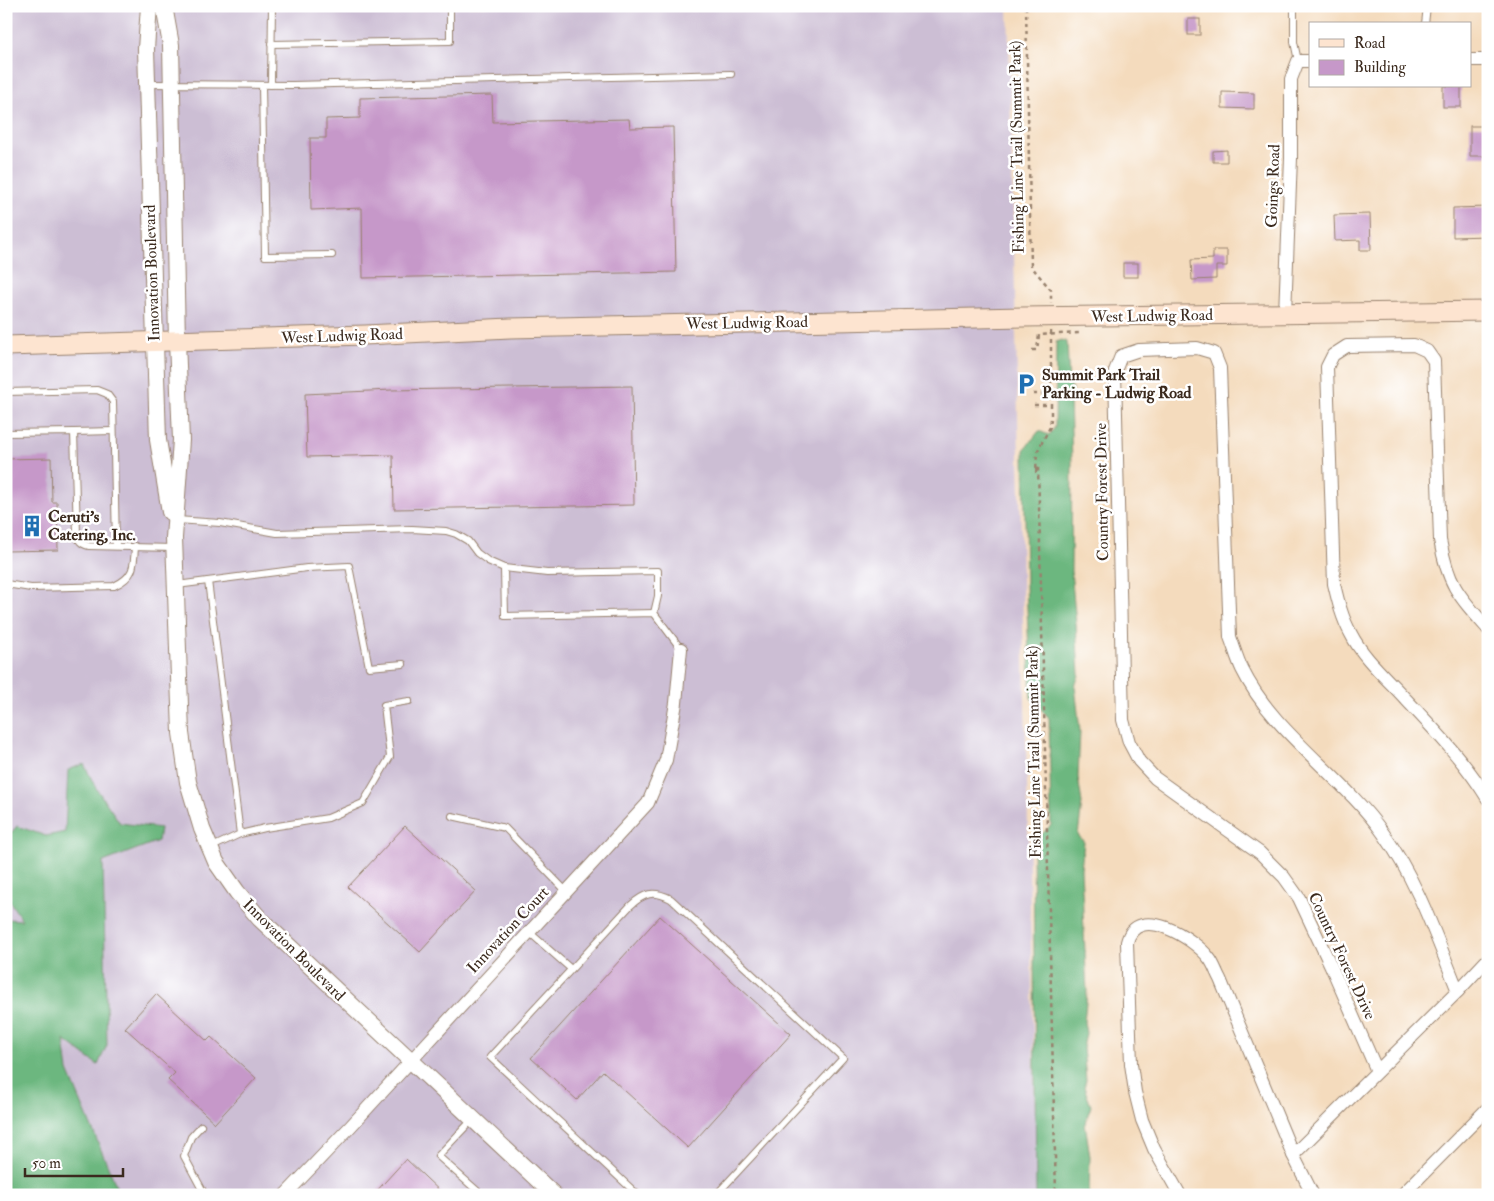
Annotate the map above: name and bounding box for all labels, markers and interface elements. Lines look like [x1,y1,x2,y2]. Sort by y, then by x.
legend [1309,22,1472,88]
text: Road [1354,34,1386,53]
street label: Fishing Line Trail (Summit Park) [1005,40,1029,254]
text: Building [1354,58,1406,77]
street label: Goings Road [1262,144,1284,228]
street label: Innovation Boulevard [140,204,164,342]
street label: West Ludwig Road [1090,305,1213,327]
street label: West Ludwig Road [685,312,808,334]
street label: West Ludwig Road [280,324,403,348]
place label: Summit Park Trail Parking - Ludwig Road [1042,365,1192,404]
parking icon: Summit Park Trail Parking - Ludwig Road [1013,371,1039,397]
street label: Country Forest Drive [1091,423,1113,561]
place label: Ceruti's Catering, Inc. [48,507,136,546]
building icon: Ceruti's Catering, Inc. [19,513,45,539]
street label: Fishing Line Trail (Summit Park) [1022,645,1046,859]
street label: Innovation Court [463,882,553,978]
street label: Country Forest Drive [1304,889,1380,1023]
street label: Innovation Boulevard [239,895,350,1006]
scale bar [25,1146,122,1178]
text: 50 m [32,1154,61,1173]

